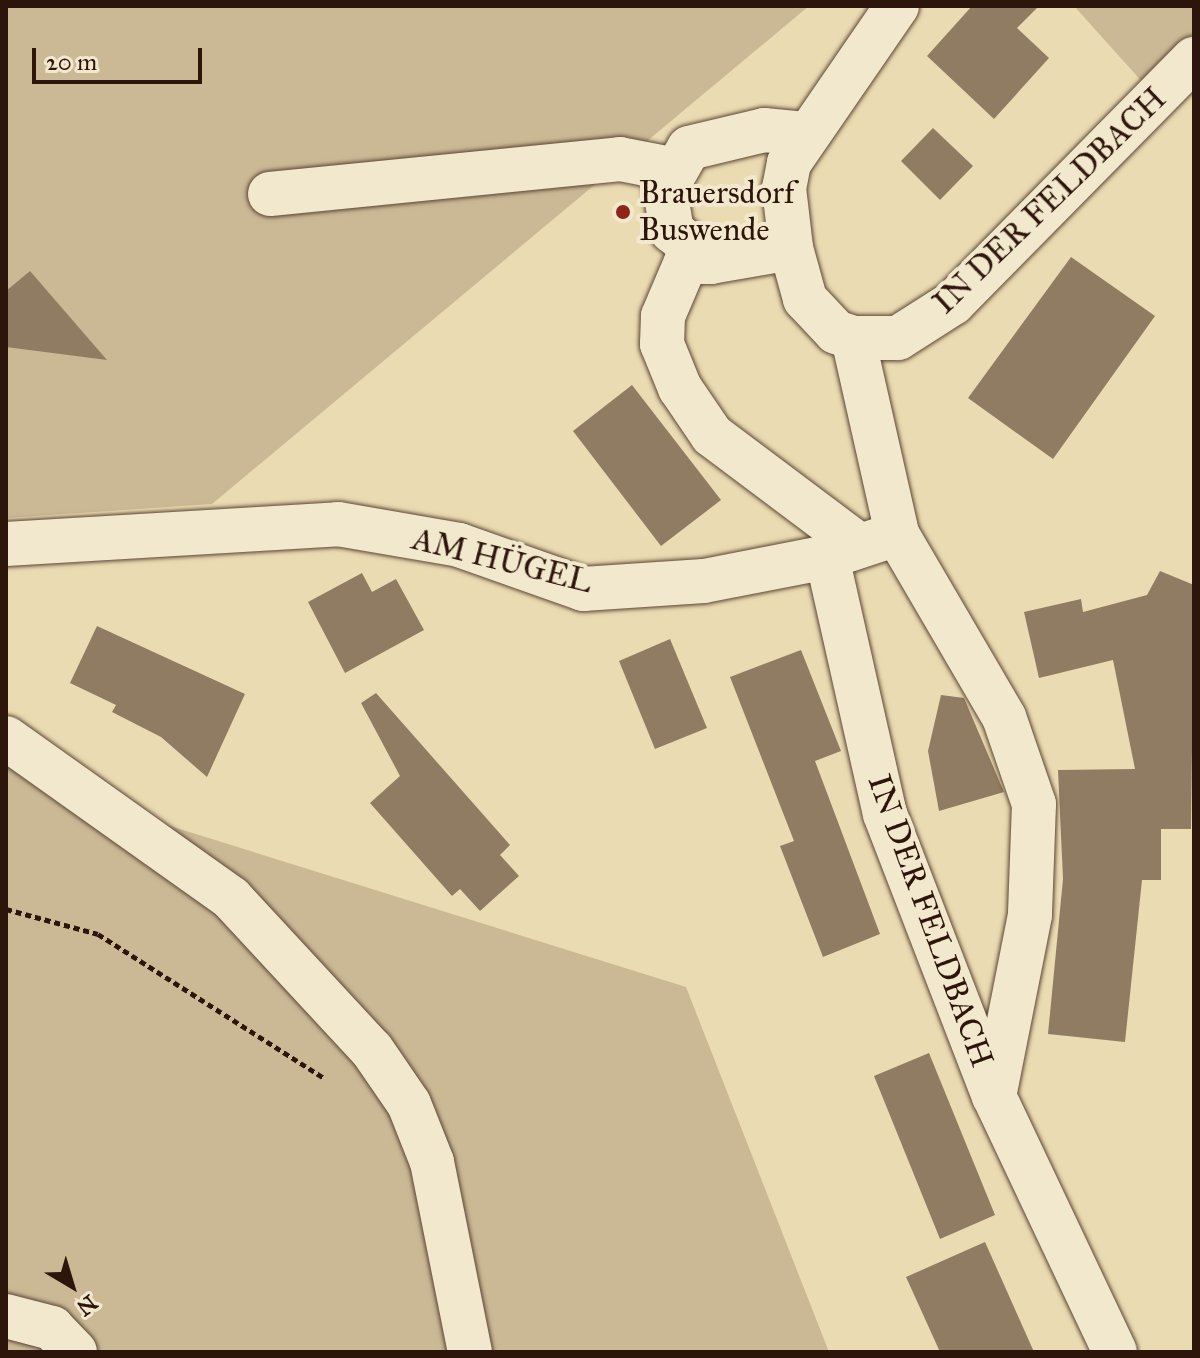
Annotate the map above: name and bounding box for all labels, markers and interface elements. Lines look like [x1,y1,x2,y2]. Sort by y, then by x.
scale bar [36,32,206,82]
text: 20 m [46,47,97,77]
street label: IN DER FELDBACH [926,80,1174,322]
place label: Brauersdorf Buswende [639,175,795,250]
marker: Brauersdorf Buswende [614,203,632,221]
street label: AM HÜGEL [408,520,596,602]
street label: IN DER FELDBACH [859,769,1001,1073]
north arrow [32,1246,112,1326]
text: N [71,1289,103,1322]

